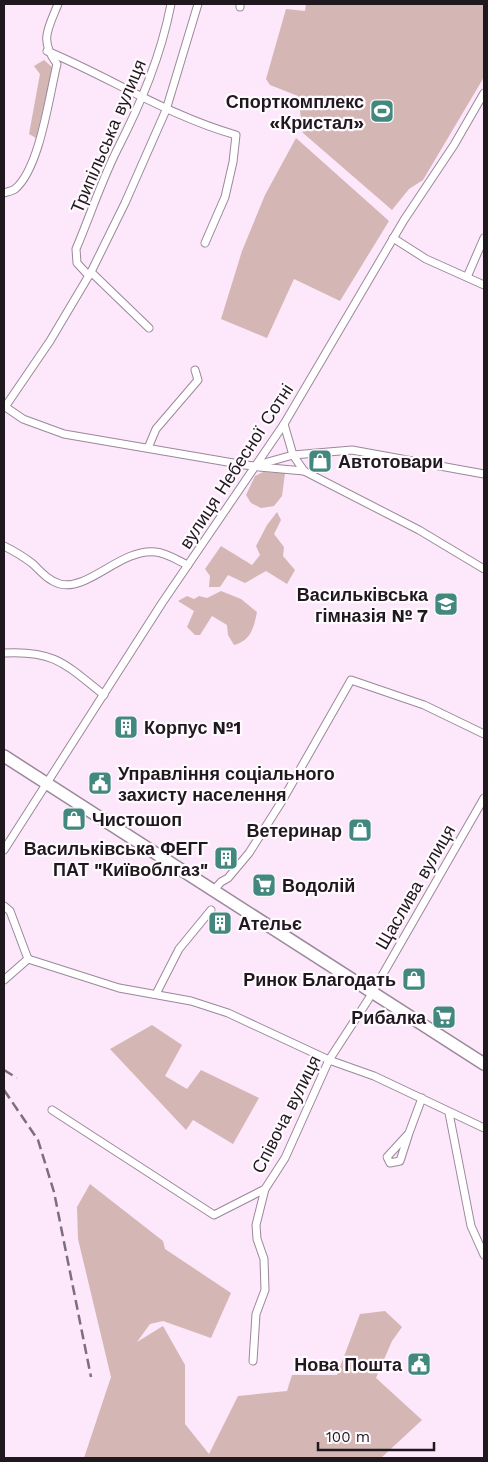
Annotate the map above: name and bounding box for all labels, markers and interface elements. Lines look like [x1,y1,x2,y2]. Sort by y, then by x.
street label: Трипільська вулиця [66,56,150,216]
place label: Спорткомплекс «Кристал» [226,91,364,133]
sports icon: Спорткомплекс «Кристал» [369,98,395,124]
street label: вулиця Небесної Сотні [175,380,297,552]
shop icon: Автотовари [307,448,333,474]
place label: Автотовари [338,451,443,472]
place label: Васильківська гімназія № 7 [297,584,429,626]
school or university icon: Васильківська гімназія № 7 [433,591,459,617]
building icon: Корпус №1 [113,714,139,740]
place label: Корпус №1 [144,717,241,738]
place label: Управління соціального захисту населення [118,763,335,805]
public building icon: Управління соціального захисту населення [87,770,113,796]
shop icon: Чистошоп [61,806,87,832]
place label: Чистошоп [92,809,182,830]
shop icon: Ветеринар [347,817,373,843]
place label: Ветеринар [246,820,342,841]
street label: Щаслива вулиця [371,821,459,953]
place label: Васильківська ФЕГГ ПАТ "Київоблгаз" [24,838,208,880]
building icon: Васильківська ФЕГГ ПАТ "Київоблгаз" [213,845,239,871]
supermarket icon: Водолій [251,872,277,898]
place label: Водолій [282,875,355,896]
building icon: Ательє [207,910,233,936]
place label: Ательє [238,913,302,934]
shop icon: Ринок Благодать [401,966,427,992]
place label: Ринок Благодать [243,969,396,990]
supermarket icon: Рибалка [431,1004,457,1030]
place label: Рибалка [351,1007,427,1028]
street label: Співоча вулиця [247,1051,325,1177]
public building icon: Нова Пошта [406,1351,432,1377]
place label: Нова Пошта [294,1354,403,1375]
scale bar [318,1420,434,1452]
text: 100 m [326,1428,370,1446]

